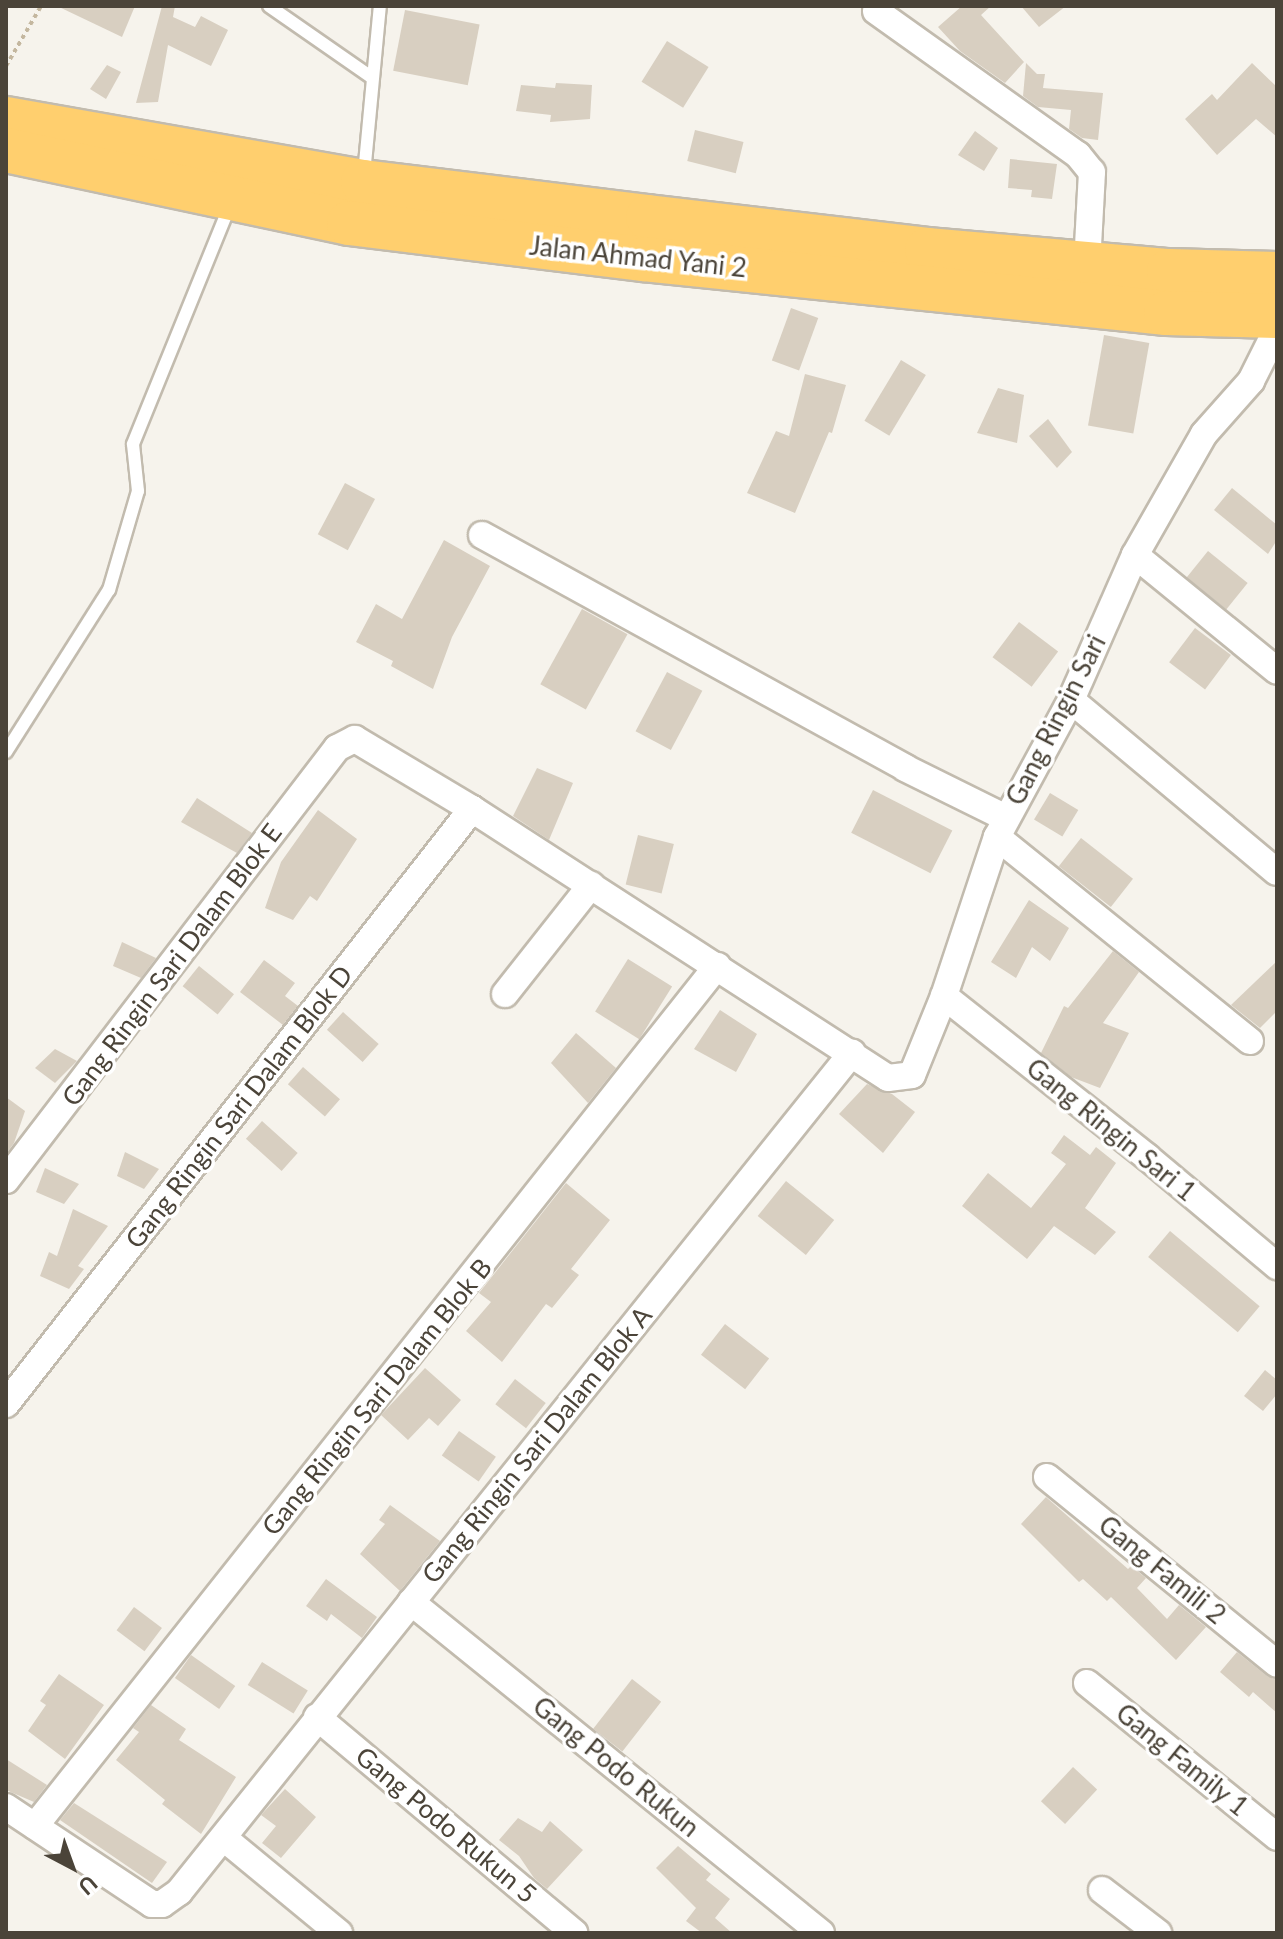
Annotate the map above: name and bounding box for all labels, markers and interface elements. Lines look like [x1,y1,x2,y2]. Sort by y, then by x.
street label: Jalan Ahmad Yani 2 [527,230,749,284]
street label: Gang Ringin Sari [1000,630,1112,810]
street label: Gang Ringin Sari Dalam Blok E [56,818,288,1112]
street label: Gang Ringin Sari Dalam Blok D [119,959,359,1255]
street label: Gang Ringin Sari 1 [1020,1052,1202,1208]
street label: Gang Ringin Sari Dalam Blok B [256,1252,498,1542]
street label: Gang Ringin Sari Dalam Blok A [415,1300,659,1590]
street label: Gang Famili 2 [1092,1509,1232,1631]
street label: Gang Podo Rukun [527,1690,705,1844]
street label: Gang Family 1 [1110,1697,1254,1823]
street label: Gang Podo Rukun 5 [349,1740,543,1910]
north arrow [32,1827,112,1907]
text: U [73,1870,103,1901]

